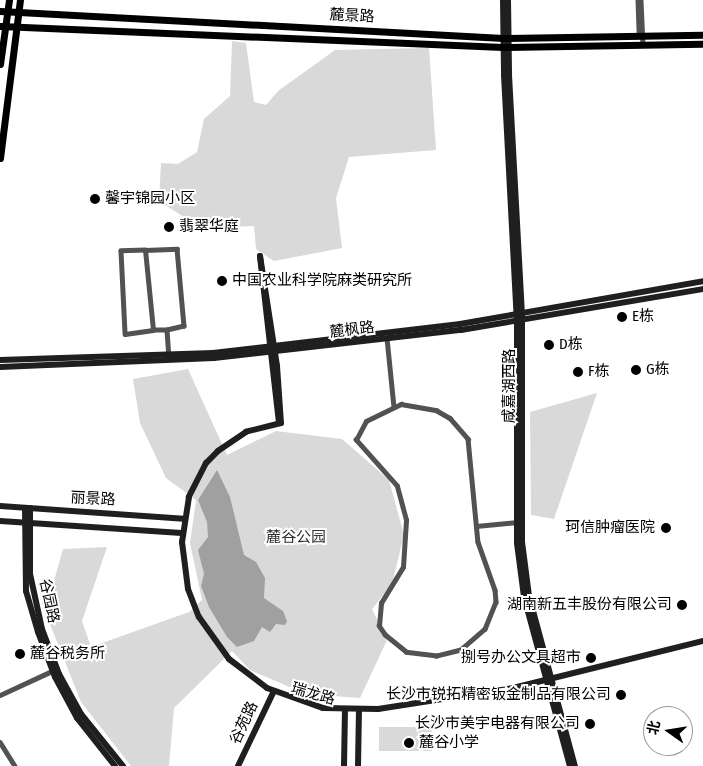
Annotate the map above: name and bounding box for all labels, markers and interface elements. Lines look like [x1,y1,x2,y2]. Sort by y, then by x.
street label: 麓景路 [329,6,375,26]
place label: 馨宇锦园小区 [105,190,195,208]
marker: 馨宇锦园小区 [89,193,101,205]
place label: 翡翠华庭 [179,218,239,236]
marker: 翡翠华庭 [163,221,175,233]
place label: 中国农业科学院麻类研究所 [232,272,412,290]
marker: 中国农业科学院麻类研究所 [216,275,228,287]
place label: E栋 [632,308,654,326]
marker: E栋 [616,311,628,323]
street label: 麓枫路 [329,318,375,342]
place label: D栋 [559,336,583,354]
marker: D栋 [543,339,555,351]
street label: 咸嘉湖西路 [501,349,519,423]
place label: G栋 [646,361,670,379]
place label: F栋 [588,363,610,381]
marker: G栋 [630,364,642,376]
marker: F栋 [572,366,584,378]
street label: 丽景路 [70,489,116,509]
place label: 珂信肿瘤医院 [565,519,655,537]
marker: 珂信肿瘤医院 [659,521,673,535]
park label: 麓谷公园 [266,529,326,547]
street label: 谷园路 [36,577,62,625]
place label: 湖南新五丰股份有限公司 [507,596,672,614]
marker: 湖南新五丰股份有限公司 [676,599,688,611]
place label: 麓谷税务所 [30,645,105,663]
marker: 麓谷税务所 [14,648,26,660]
place label: 捌号办公文具超市 [461,649,581,667]
marker: 捌号办公文具超市 [585,652,597,664]
street label: 瑞龙路 [289,679,337,709]
place label: 长沙市锐拓精密钣金制品有限公司 [386,686,611,704]
marker: 长沙市锐拓精密钣金制品有限公司 [615,689,627,701]
street label: 谷苑路 [226,699,262,747]
north arrow [643,706,693,756]
place label: 长沙市美宇电器有限公司 [415,715,580,733]
marker: 长沙市美宇电器有限公司 [584,718,596,730]
text: 北 [644,719,664,736]
place label: 麓谷小学 [419,734,479,752]
marker: 麓谷小学 [403,737,415,749]

